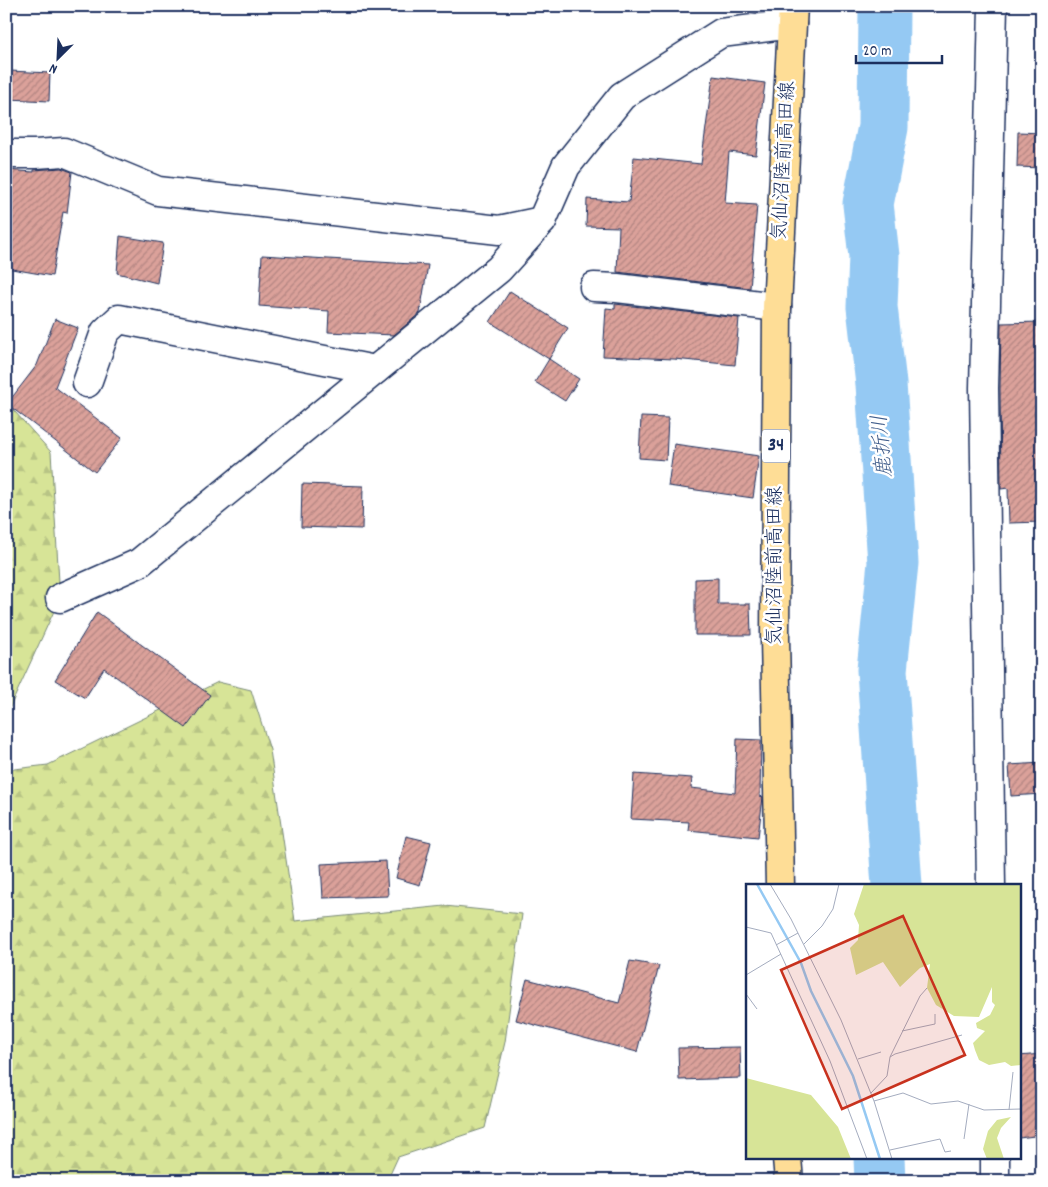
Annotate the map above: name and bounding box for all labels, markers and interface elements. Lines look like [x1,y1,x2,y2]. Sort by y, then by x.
north arrow [32,32,82,82]
scale bar [856,32,942,64]
text: 20 m [863,41,891,63]
text: N [46,57,61,79]
street label: 気仙沼陸前高田線 [767,80,803,242]
water label: 鹿折川 [866,413,902,479]
road number: 34 [762,430,790,462]
street label: 気仙沼陸前高田線 [762,486,790,646]
inset map [746,884,1020,1160]

